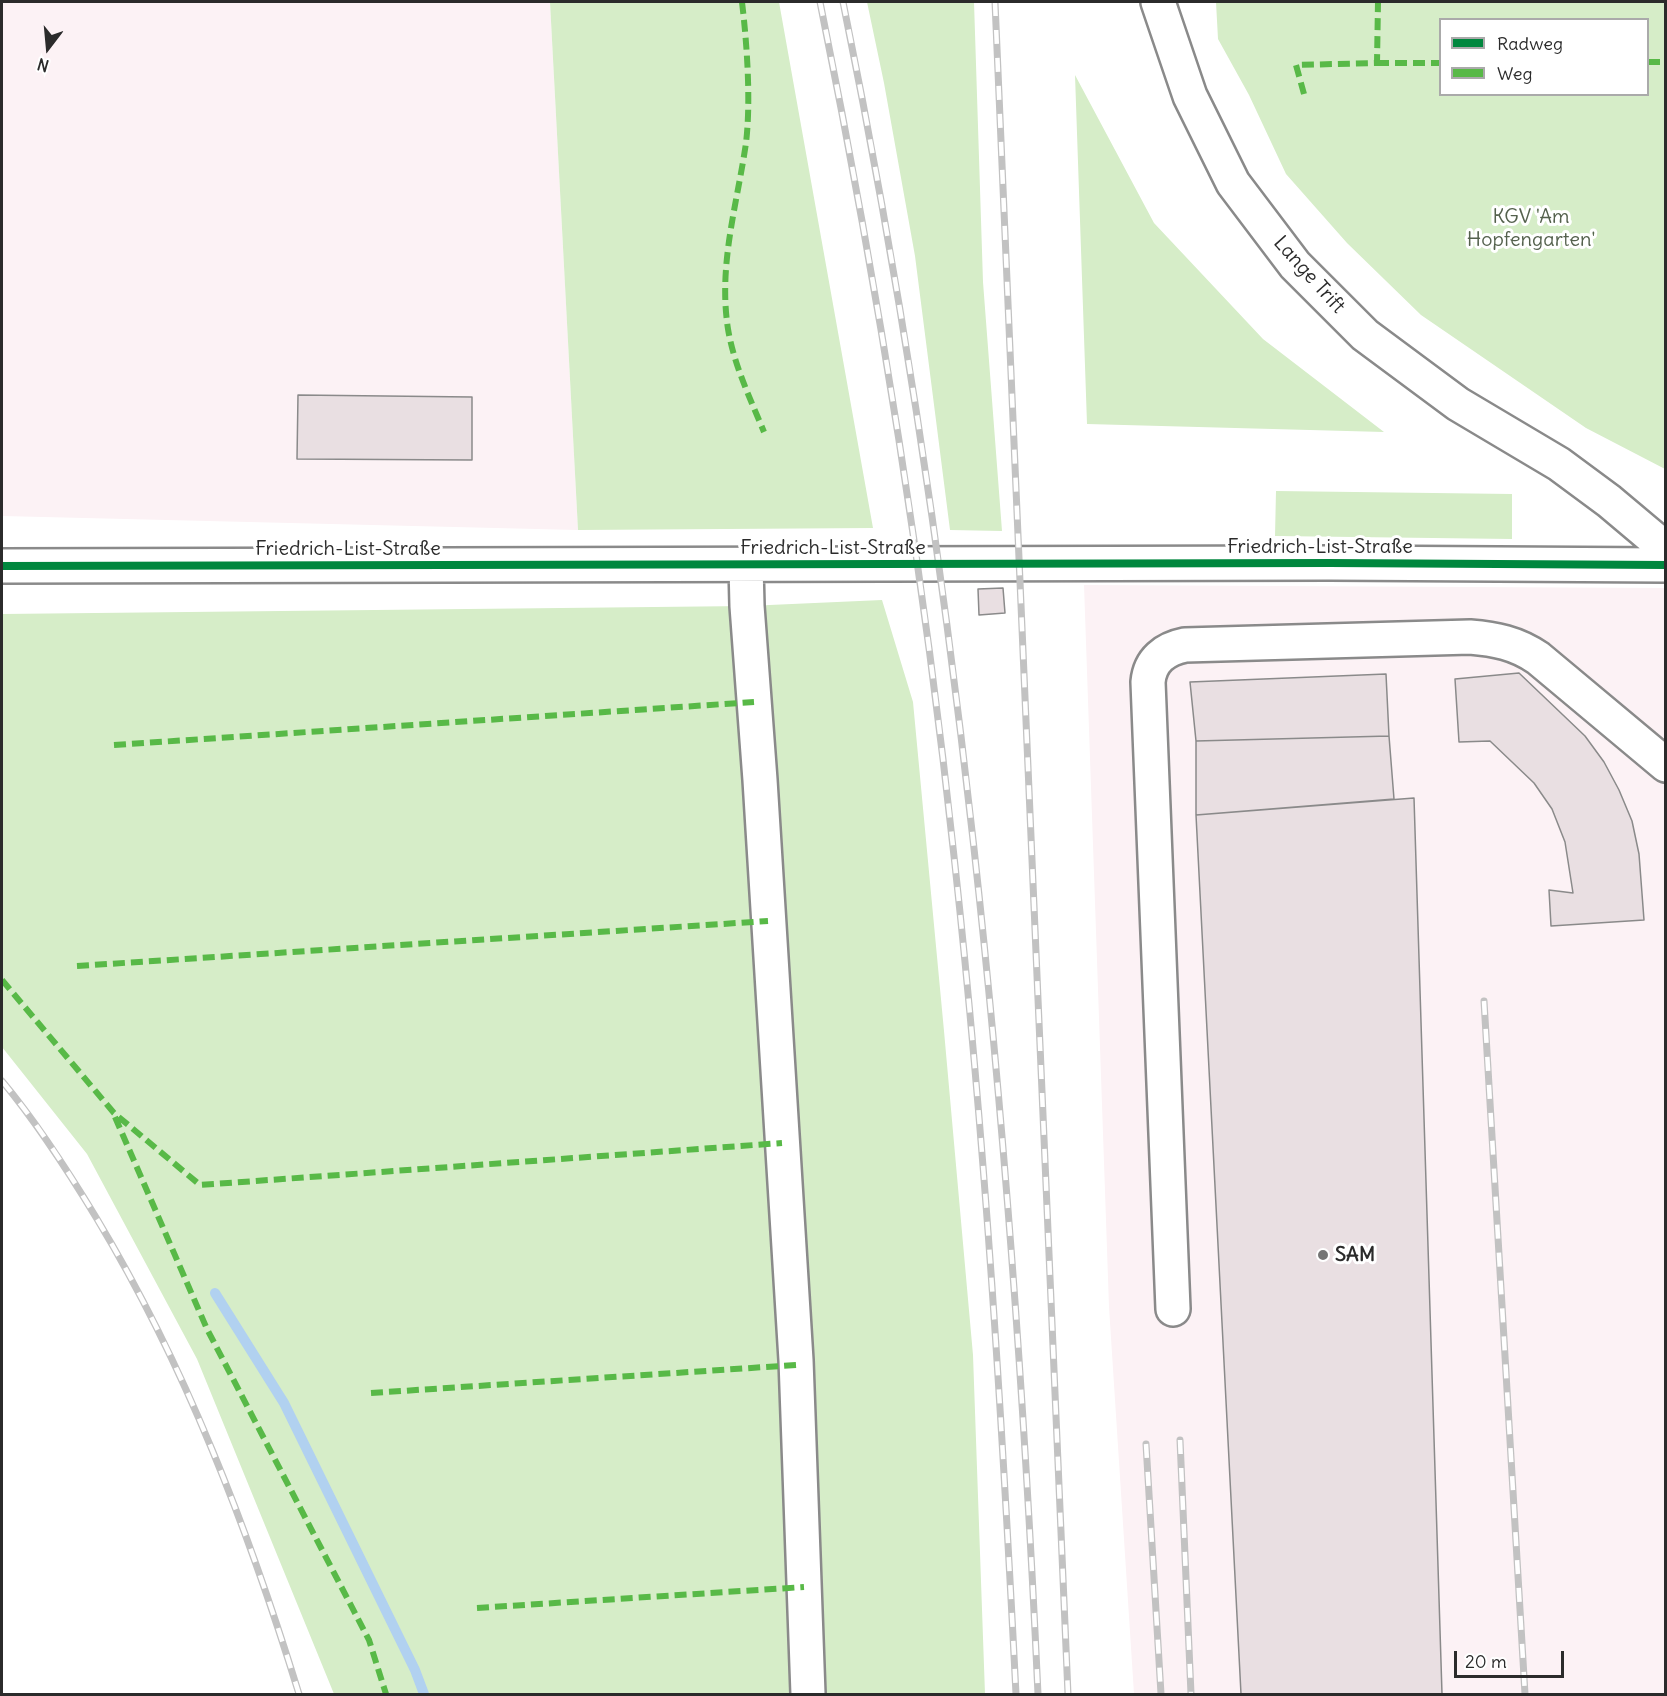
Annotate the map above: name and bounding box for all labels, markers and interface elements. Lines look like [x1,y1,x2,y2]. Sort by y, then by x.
north arrow [18,18,78,78]
legend [1439,18,1649,96]
text: Radweg [1497,32,1563,55]
text: N [35,54,51,76]
text: Weg [1497,62,1532,85]
park label: KGV 'Am Hopfengarten' [1467,205,1595,252]
street label: Lange Trift [1268,232,1350,318]
street label: Friedrich-List-Straße [1227,535,1413,559]
street label: Friedrich-List-Straße [740,536,926,560]
street label: Friedrich-List-Straße [255,537,441,561]
place label: SAM [1335,1243,1375,1267]
marker: SAM [1316,1248,1330,1262]
scale bar [1457,1639,1566,1677]
text: 20 m [1465,1650,1507,1673]

